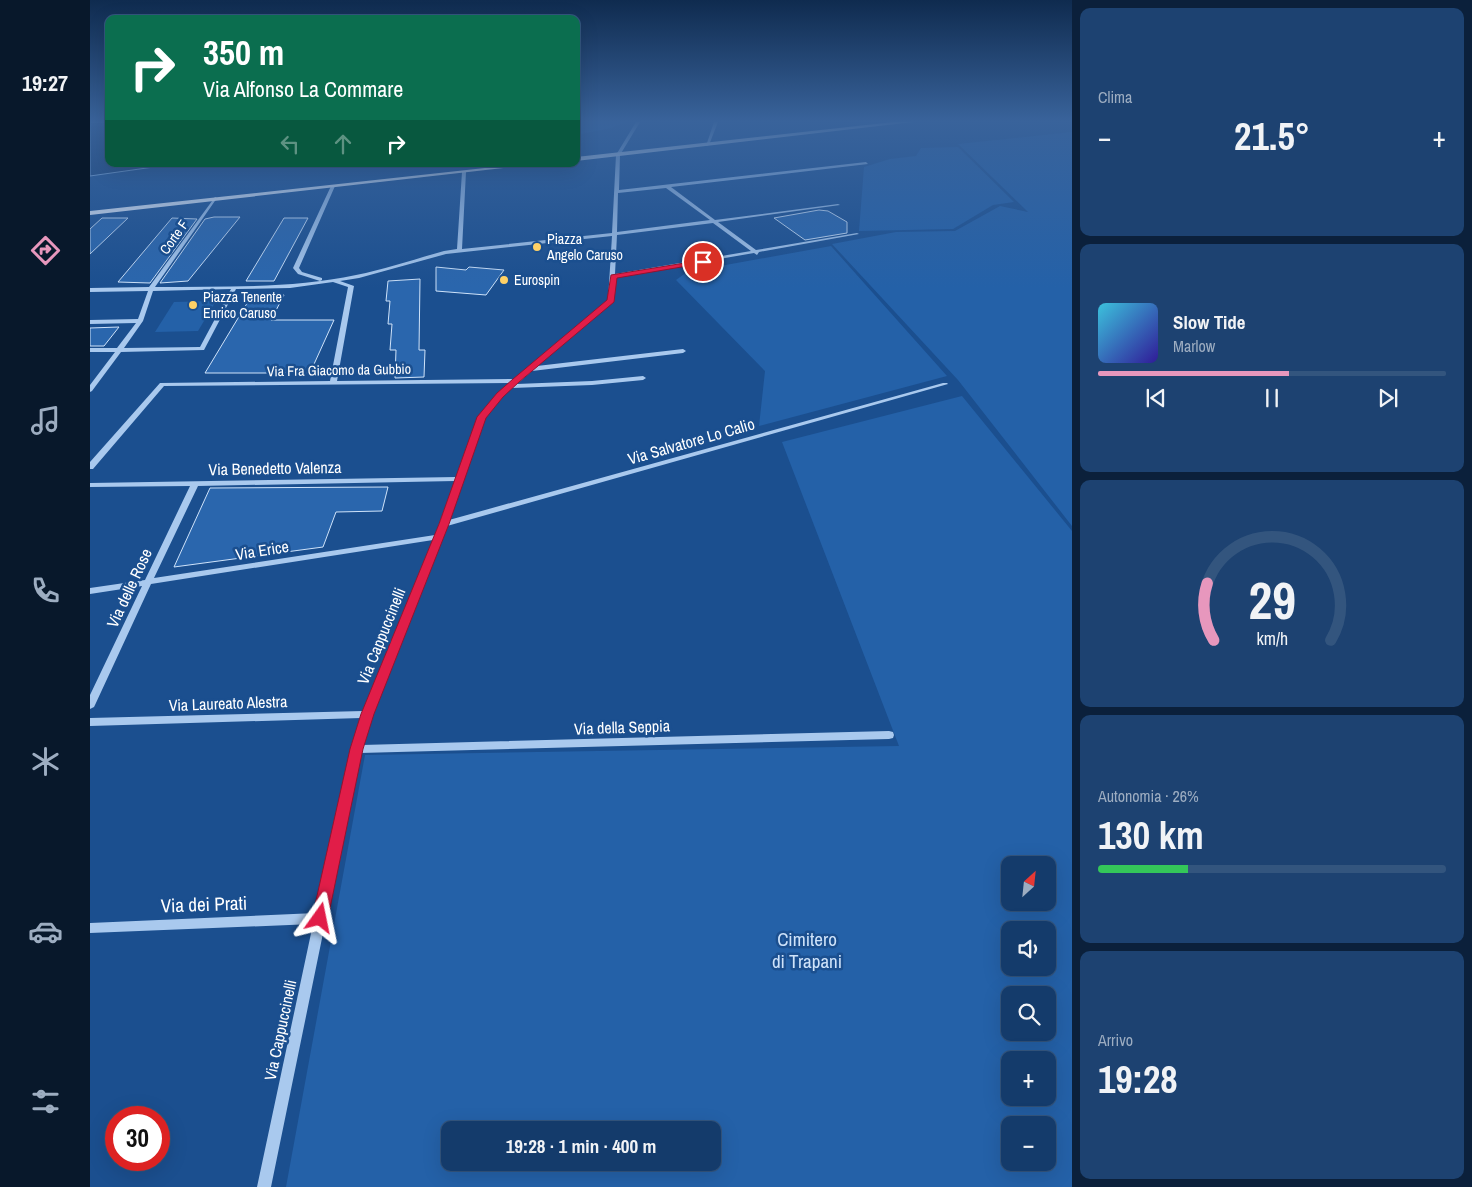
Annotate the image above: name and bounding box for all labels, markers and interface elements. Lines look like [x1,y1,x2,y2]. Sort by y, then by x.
text: 350 m [203,29,284,76]
icon: right [120,35,185,100]
text: 19:27 [22,68,68,98]
text: Via Alfonso La Commare [203,74,403,104]
text: Clima [1098,86,1132,108]
text: 21.5° [1234,111,1310,162]
text: − [1098,118,1111,156]
text: + [1433,118,1446,156]
icon: left [276,130,304,158]
icon: ahead [329,130,357,158]
icon: right [382,130,410,158]
street label: Corte F [156,216,192,258]
place label: Piazza Angelo Caruso [546,230,623,264]
icon: directions [28,233,63,268]
marker: Piazza Angelo Caruso [531,241,543,253]
pin [682,241,724,283]
icon: arrive [689,248,717,276]
place label: Eurospin [514,271,560,289]
marker: Eurospin [498,274,510,286]
place label: Piazza Tenente Enrico Caruso [203,288,282,322]
marker: Piazza Tenente Enrico Caruso [187,299,199,311]
text: Slow Tide [1173,309,1245,335]
text: Marlow [1173,335,1215,357]
street label: Via Fra Giacomo da Gubbio [267,360,411,380]
icon: previous [1142,384,1170,412]
icon: pause [1258,384,1286,412]
icon: next [1374,384,1402,412]
icon: music [28,403,63,438]
street label: Via Salvatore Lo Calio [625,412,757,470]
street label: Via Benedetto Valenza [208,456,342,480]
street label: Via Erice [234,535,290,565]
street label: Via delle Rose [101,545,157,631]
text: 29 [1248,565,1296,635]
icon: phone [28,573,63,608]
street label: Via Cappuccinelli [352,584,410,688]
text: km/h [1256,627,1288,651]
street label: Via Laureato Alestra [168,690,288,716]
street label: Via della Seppia [574,714,671,740]
icon: climate [28,744,63,779]
text: Autonomia · 26% [1098,785,1199,807]
text: 130 km [1098,810,1204,861]
north arrow [1001,856,1056,911]
map controls [1001,856,1056,1171]
street label: Via dei Prati [160,890,248,918]
position arrow [293,891,345,943]
icon: car [28,914,63,949]
button: sound [1001,921,1056,976]
park label: Cimitero di Trapani [772,926,842,974]
street label: Via Cappuccinelli [259,978,301,1082]
button: search [1001,986,1056,1041]
text: Arrivo [1098,1029,1133,1051]
button: + [1001,1051,1056,1106]
text: 19:28 [1098,1054,1178,1105]
icon: filters [28,1084,63,1119]
speed limit sign: 30 [105,1106,170,1171]
button: − [1001,1116,1056,1171]
text: 19:28 · 1 min · 400 m [506,1133,656,1159]

